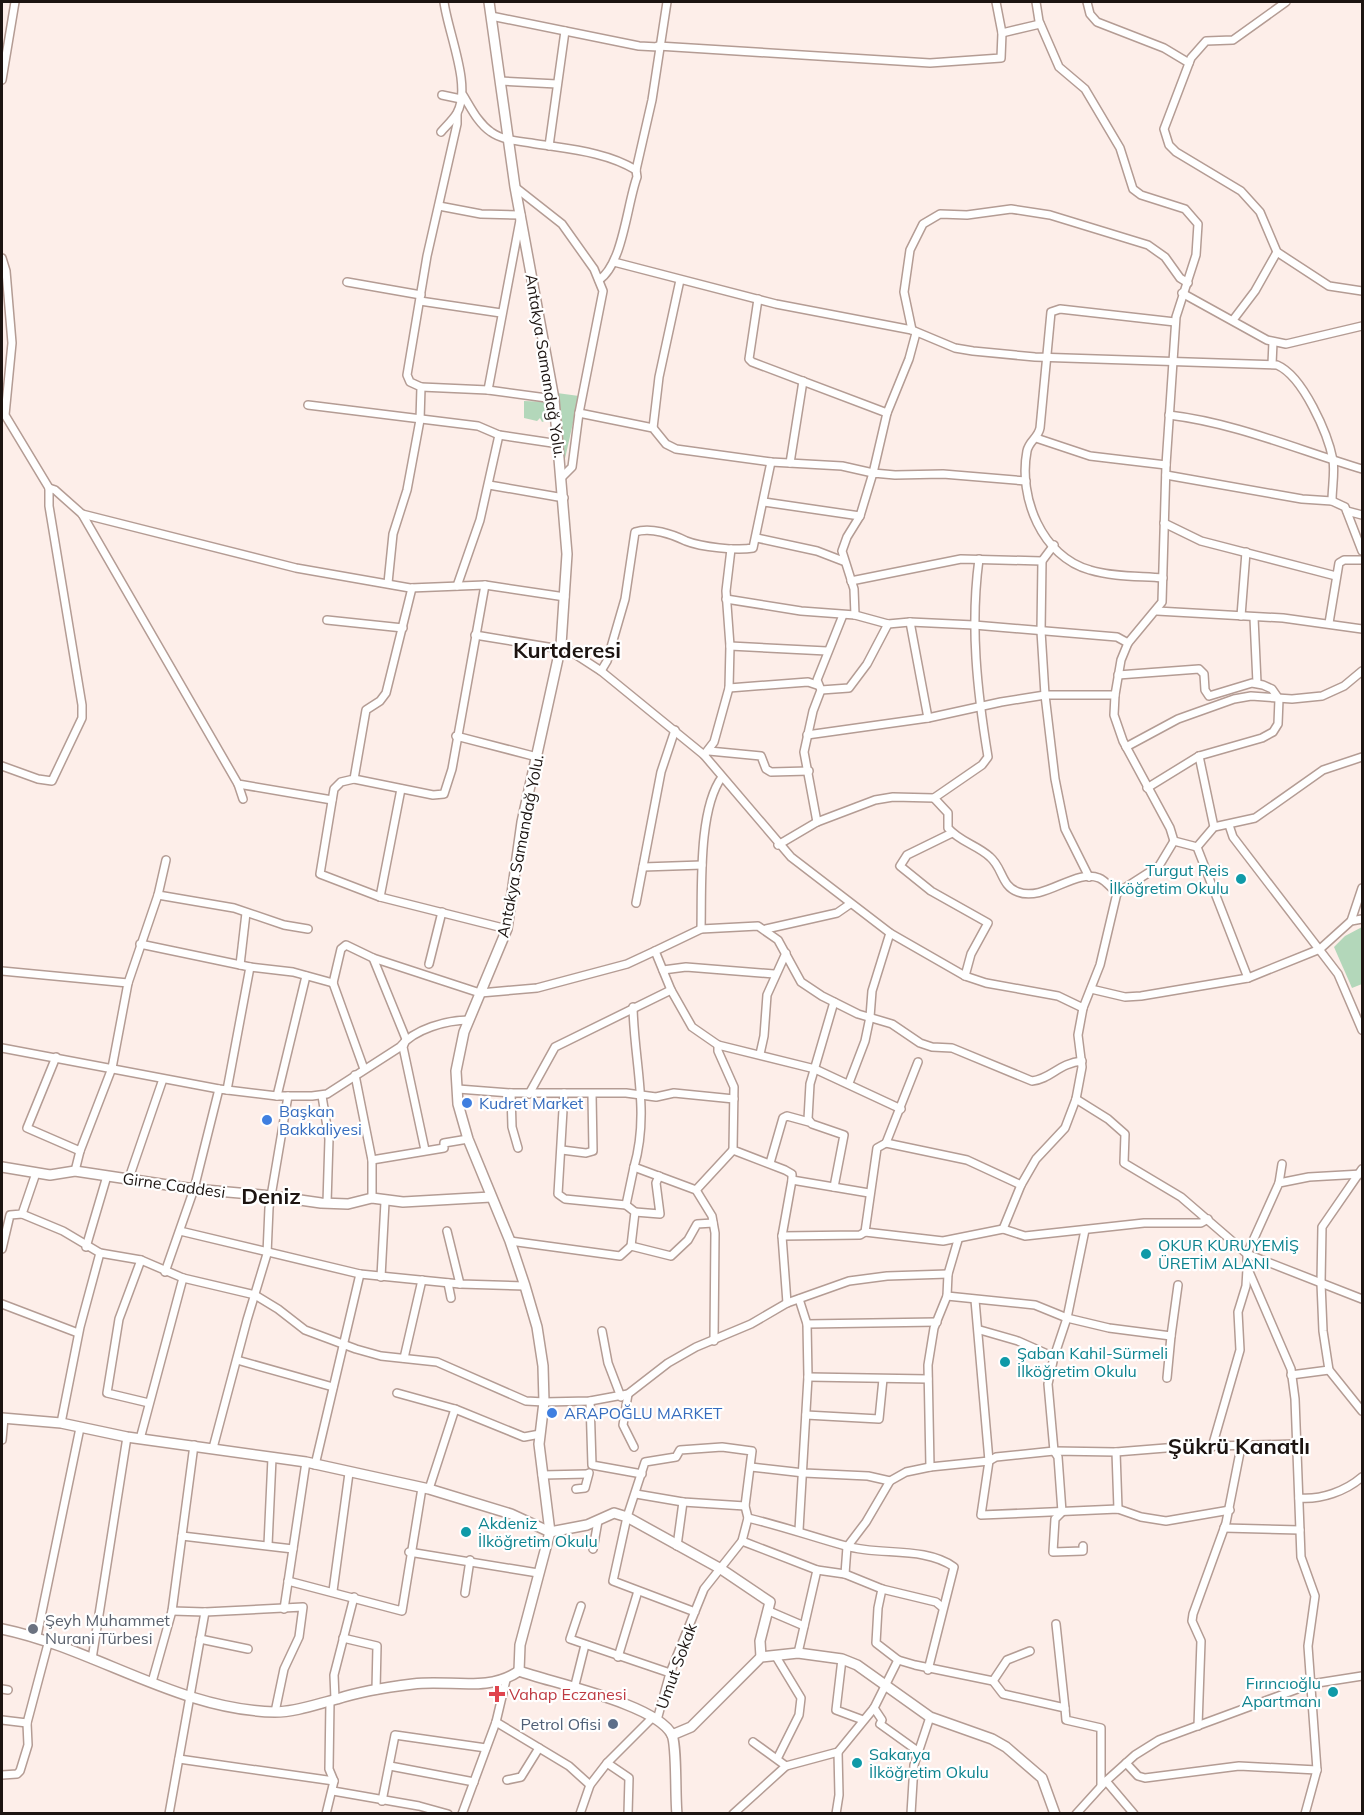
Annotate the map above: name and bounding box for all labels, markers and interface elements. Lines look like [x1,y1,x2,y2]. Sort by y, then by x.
street label: Antakya Samandağ Yolu. [522,272,570,460]
district label: Kurtderesi [513,636,621,664]
street label: Antakya Samandağ Yolu. [492,753,548,939]
place label: Turgut Reis İlköğretim Okulu [1109,860,1229,898]
marker: Turgut Reis İlköğretim Okulu [1234,872,1248,886]
place label: Kudret Market [479,1093,584,1113]
marker: Kudret Market [460,1096,474,1110]
place label: Başkan Bakkaliyesi [279,1101,362,1139]
marker: Başkan Bakkaliyesi [260,1113,274,1127]
street label: Girne Caddesi [121,1168,227,1202]
district label: Deniz [241,1182,301,1210]
place label: OKUR KURUYEMİŞ ÜRETİM ALANI [1158,1235,1299,1273]
marker: OKUR KURUYEMİŞ ÜRETİM ALANI [1139,1247,1153,1261]
place label: Şaban Kahil-Sürmeli İlköğretim Okulu [1017,1343,1168,1381]
marker: Şaban Kahil-Sürmeli İlköğretim Okulu [998,1355,1012,1369]
place label: ARAPOĞLU MARKET [564,1403,723,1423]
marker: ARAPOĞLU MARKET [545,1406,559,1420]
district label: Şükrü Kanatlı [1168,1432,1310,1460]
place label: Akdeniz İlköğretim Okulu [478,1513,598,1551]
marker: Akdeniz İlköğretim Okulu [459,1525,473,1539]
place label: Şeyh Muhammet Nurani Türbesi [45,1610,170,1648]
street label: Umut Sokak [651,1620,701,1712]
marker: Şeyh Muhammet Nurani Türbesi [26,1622,40,1636]
place label: Fırıncıoğlu Apartmanı [1241,1673,1321,1711]
place label: Vahap Eczanesi [509,1684,627,1704]
marker: Fırıncıoğlu Apartmanı [1326,1685,1340,1699]
marker: Vahap Eczanesi [490,1687,504,1701]
place label: Petrol Ofisi [521,1714,601,1734]
marker: Petrol Ofisi [606,1717,620,1731]
place label: Sakarya İlköğretim Okulu [869,1744,989,1782]
marker: Sakarya İlköğretim Okulu [850,1756,864,1770]

